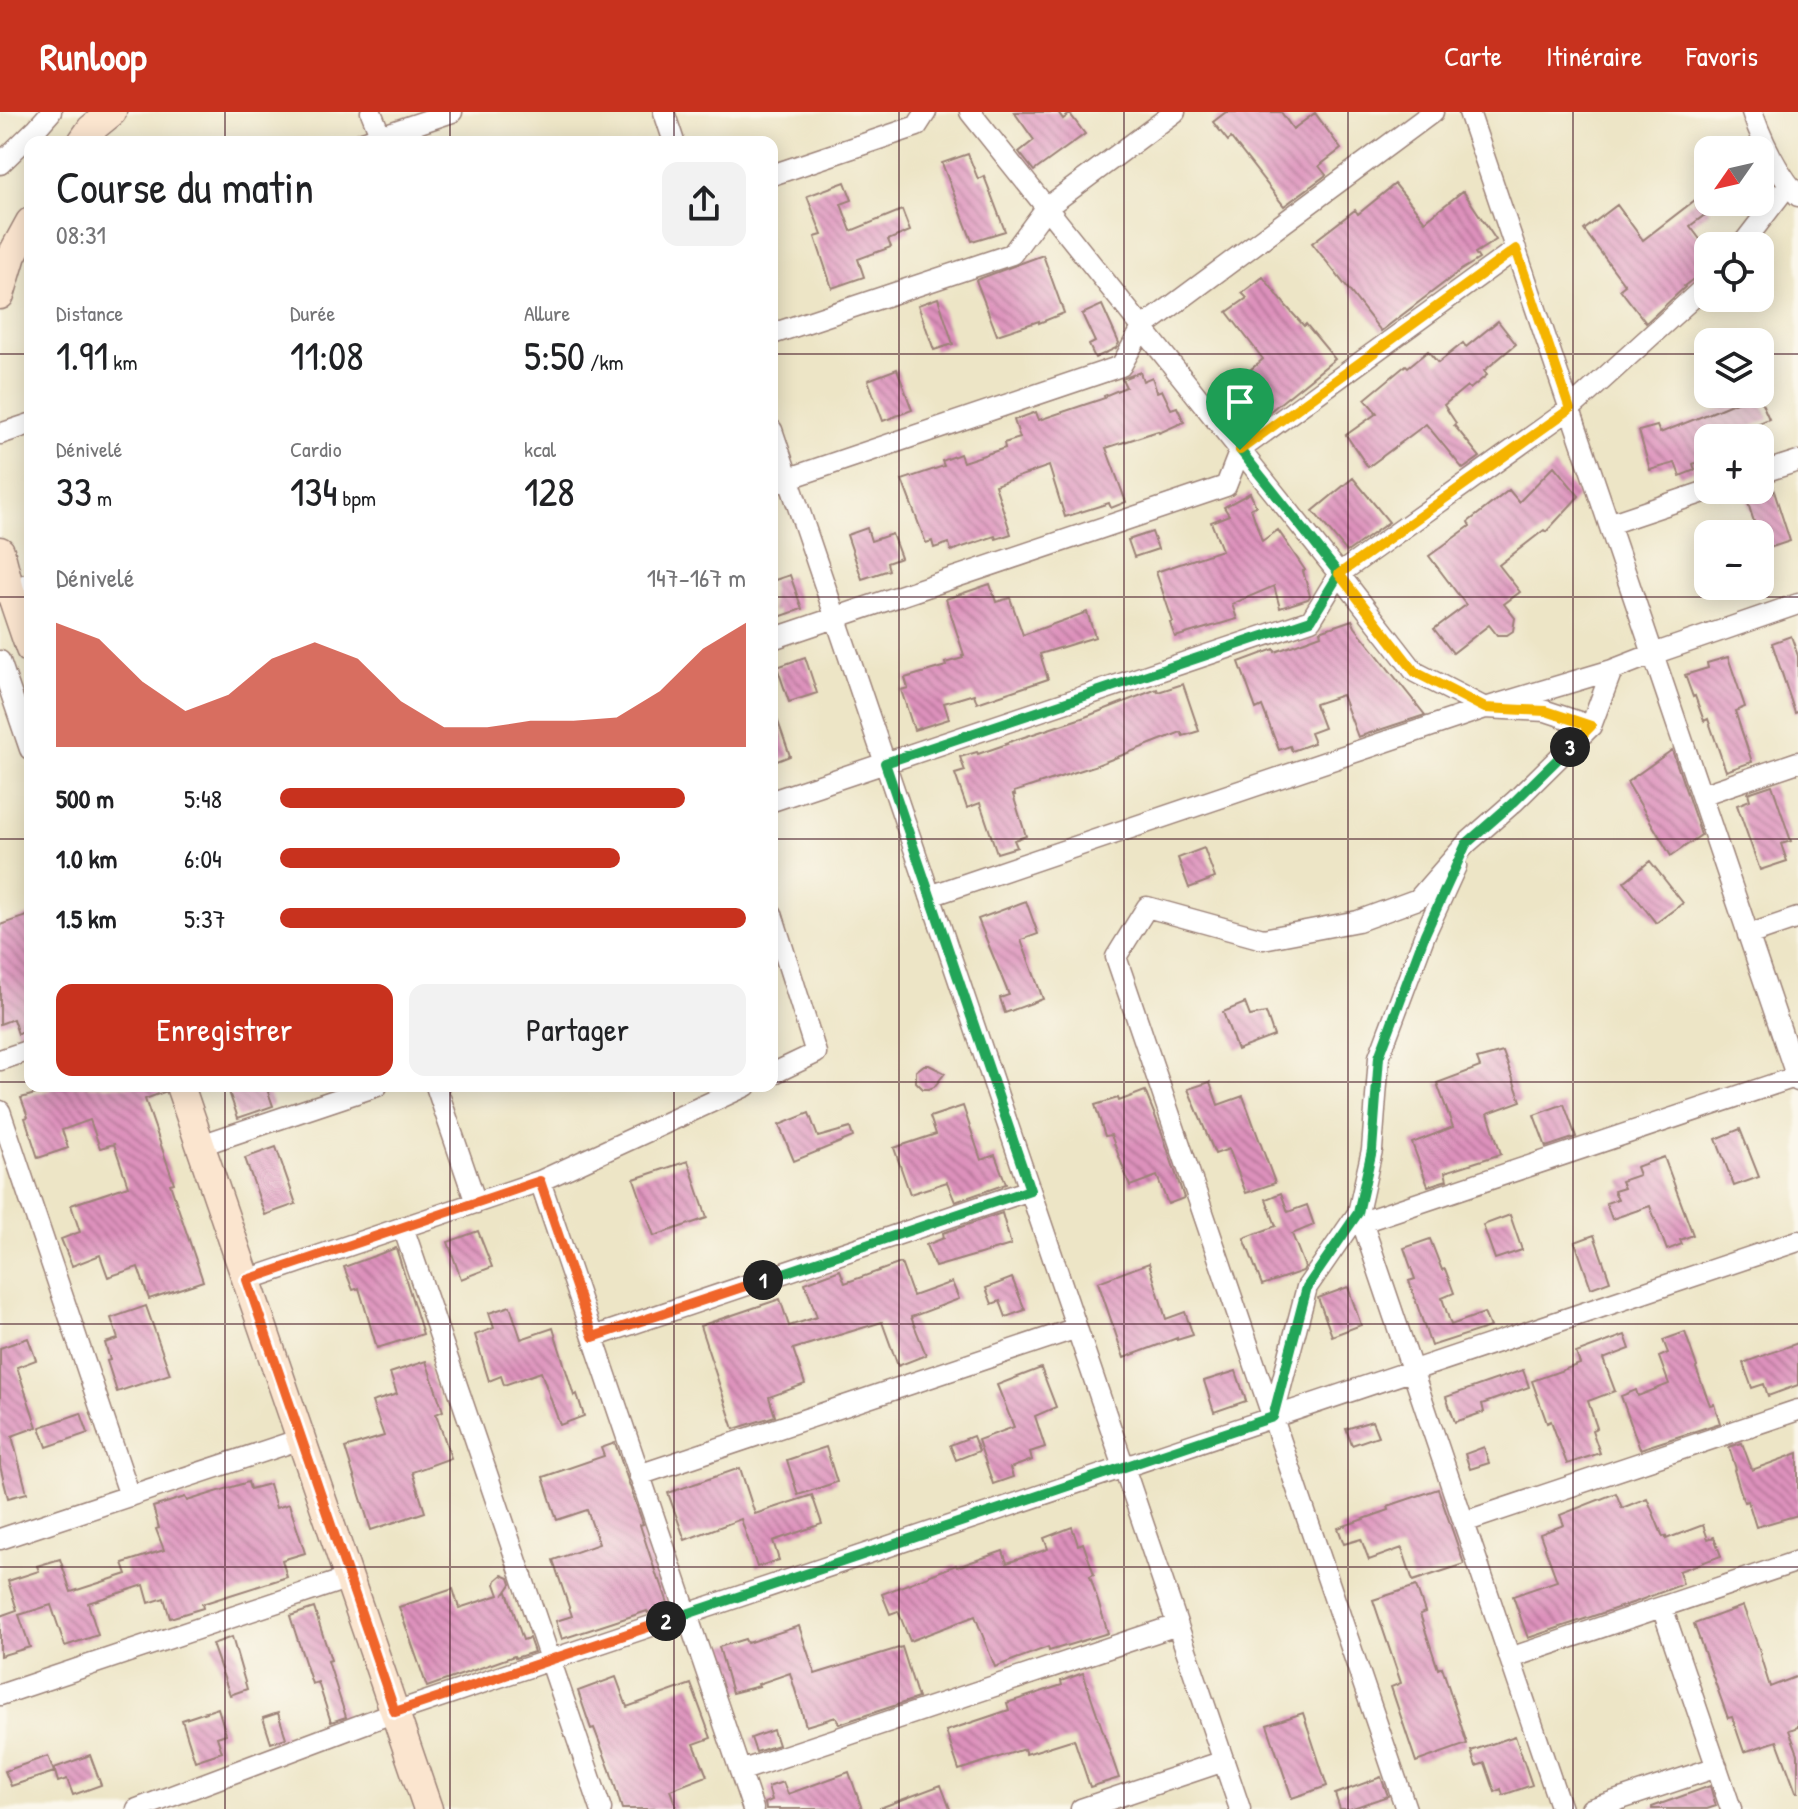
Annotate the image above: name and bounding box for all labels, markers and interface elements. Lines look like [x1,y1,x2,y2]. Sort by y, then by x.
text: Runloop [40,30,147,82]
text: Carte [1444,37,1502,75]
text: Itinéraire [1546,37,1642,75]
text: Favoris [1686,37,1758,75]
north arrow [1694,136,1774,216]
map controls [1694,136,1774,600]
text: Course du matin [56,157,314,217]
button: share [662,162,746,246]
text: 08:31 [56,217,106,252]
button: locate [1694,232,1774,312]
text: Distance [56,298,123,328]
text: Durée [290,298,335,328]
text: Allure [524,298,570,328]
text: 1.91 [56,328,108,382]
text: 11:08 [290,328,364,382]
text: 5:50 [524,328,585,382]
button: layers [1694,328,1774,408]
text: km [108,347,137,377]
text: /km [585,347,624,377]
pin [1206,368,1274,450]
icon: arrive [1218,380,1262,424]
button: + [1694,424,1774,504]
text: Dénivelé [56,434,122,464]
text: Cardio [290,434,342,464]
text: kcal [524,434,556,464]
text: 33 [56,464,92,518]
text: 134 [290,464,337,518]
text: 128 [524,464,575,518]
text: m [92,483,112,513]
text: bpm [337,483,376,513]
button: − [1694,520,1774,600]
text: Dénivelé [56,560,134,595]
text: 147–167 m [647,560,746,595]
pin: 3 [1550,727,1590,767]
text: 3 [1565,732,1575,762]
text: 500 m [56,781,114,816]
text: 5:48 [184,781,222,816]
text: 1.0 km [56,841,117,876]
text: 6:04 [184,841,222,876]
text: 1.5 km [56,901,116,936]
text: 5:37 [184,901,226,936]
button: Enregistrer [56,984,393,1076]
button: Partager [409,984,746,1076]
pin: 1 [743,1260,783,1300]
text: 1 [759,1265,767,1295]
pin: 2 [646,1601,686,1641]
text: 2 [661,1606,671,1636]

